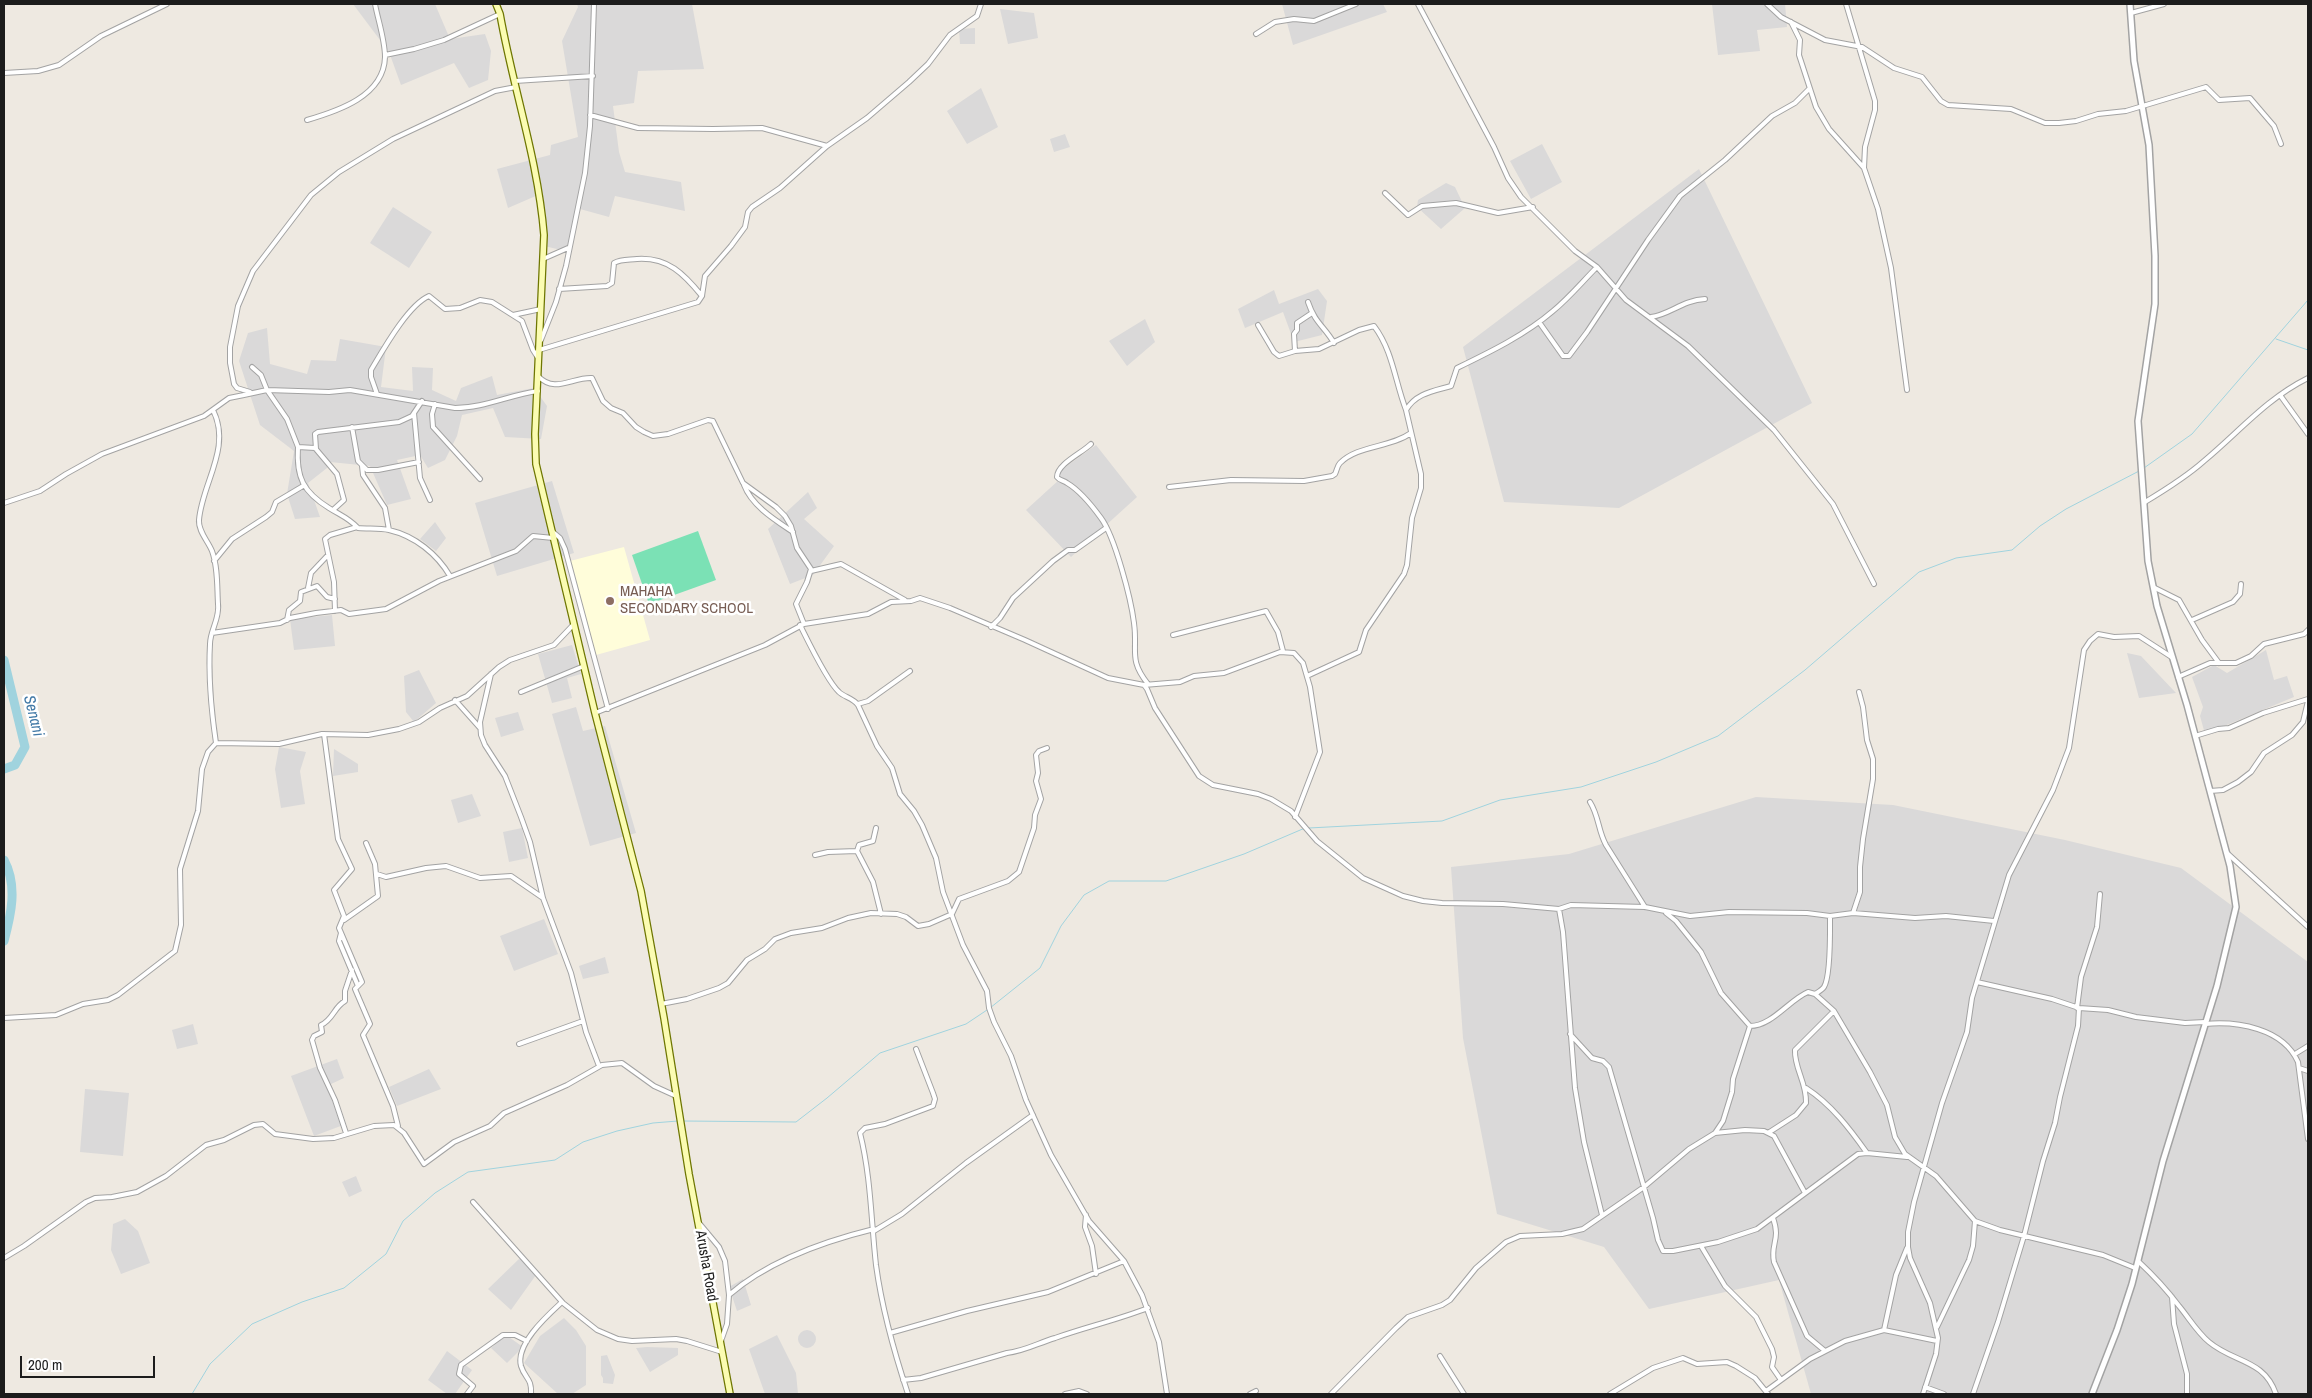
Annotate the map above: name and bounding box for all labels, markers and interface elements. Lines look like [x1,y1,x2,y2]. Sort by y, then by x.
place label: MAHAHA SECONDARY SCHOOL [620,583,753,618]
marker: MAHAHA SECONDARY SCHOOL [604,595,616,607]
water label: Senani [19,694,47,738]
street label: Arusha Road [691,1229,721,1303]
scale bar [22,1346,158,1378]
text: 200 m [28,1354,62,1375]

